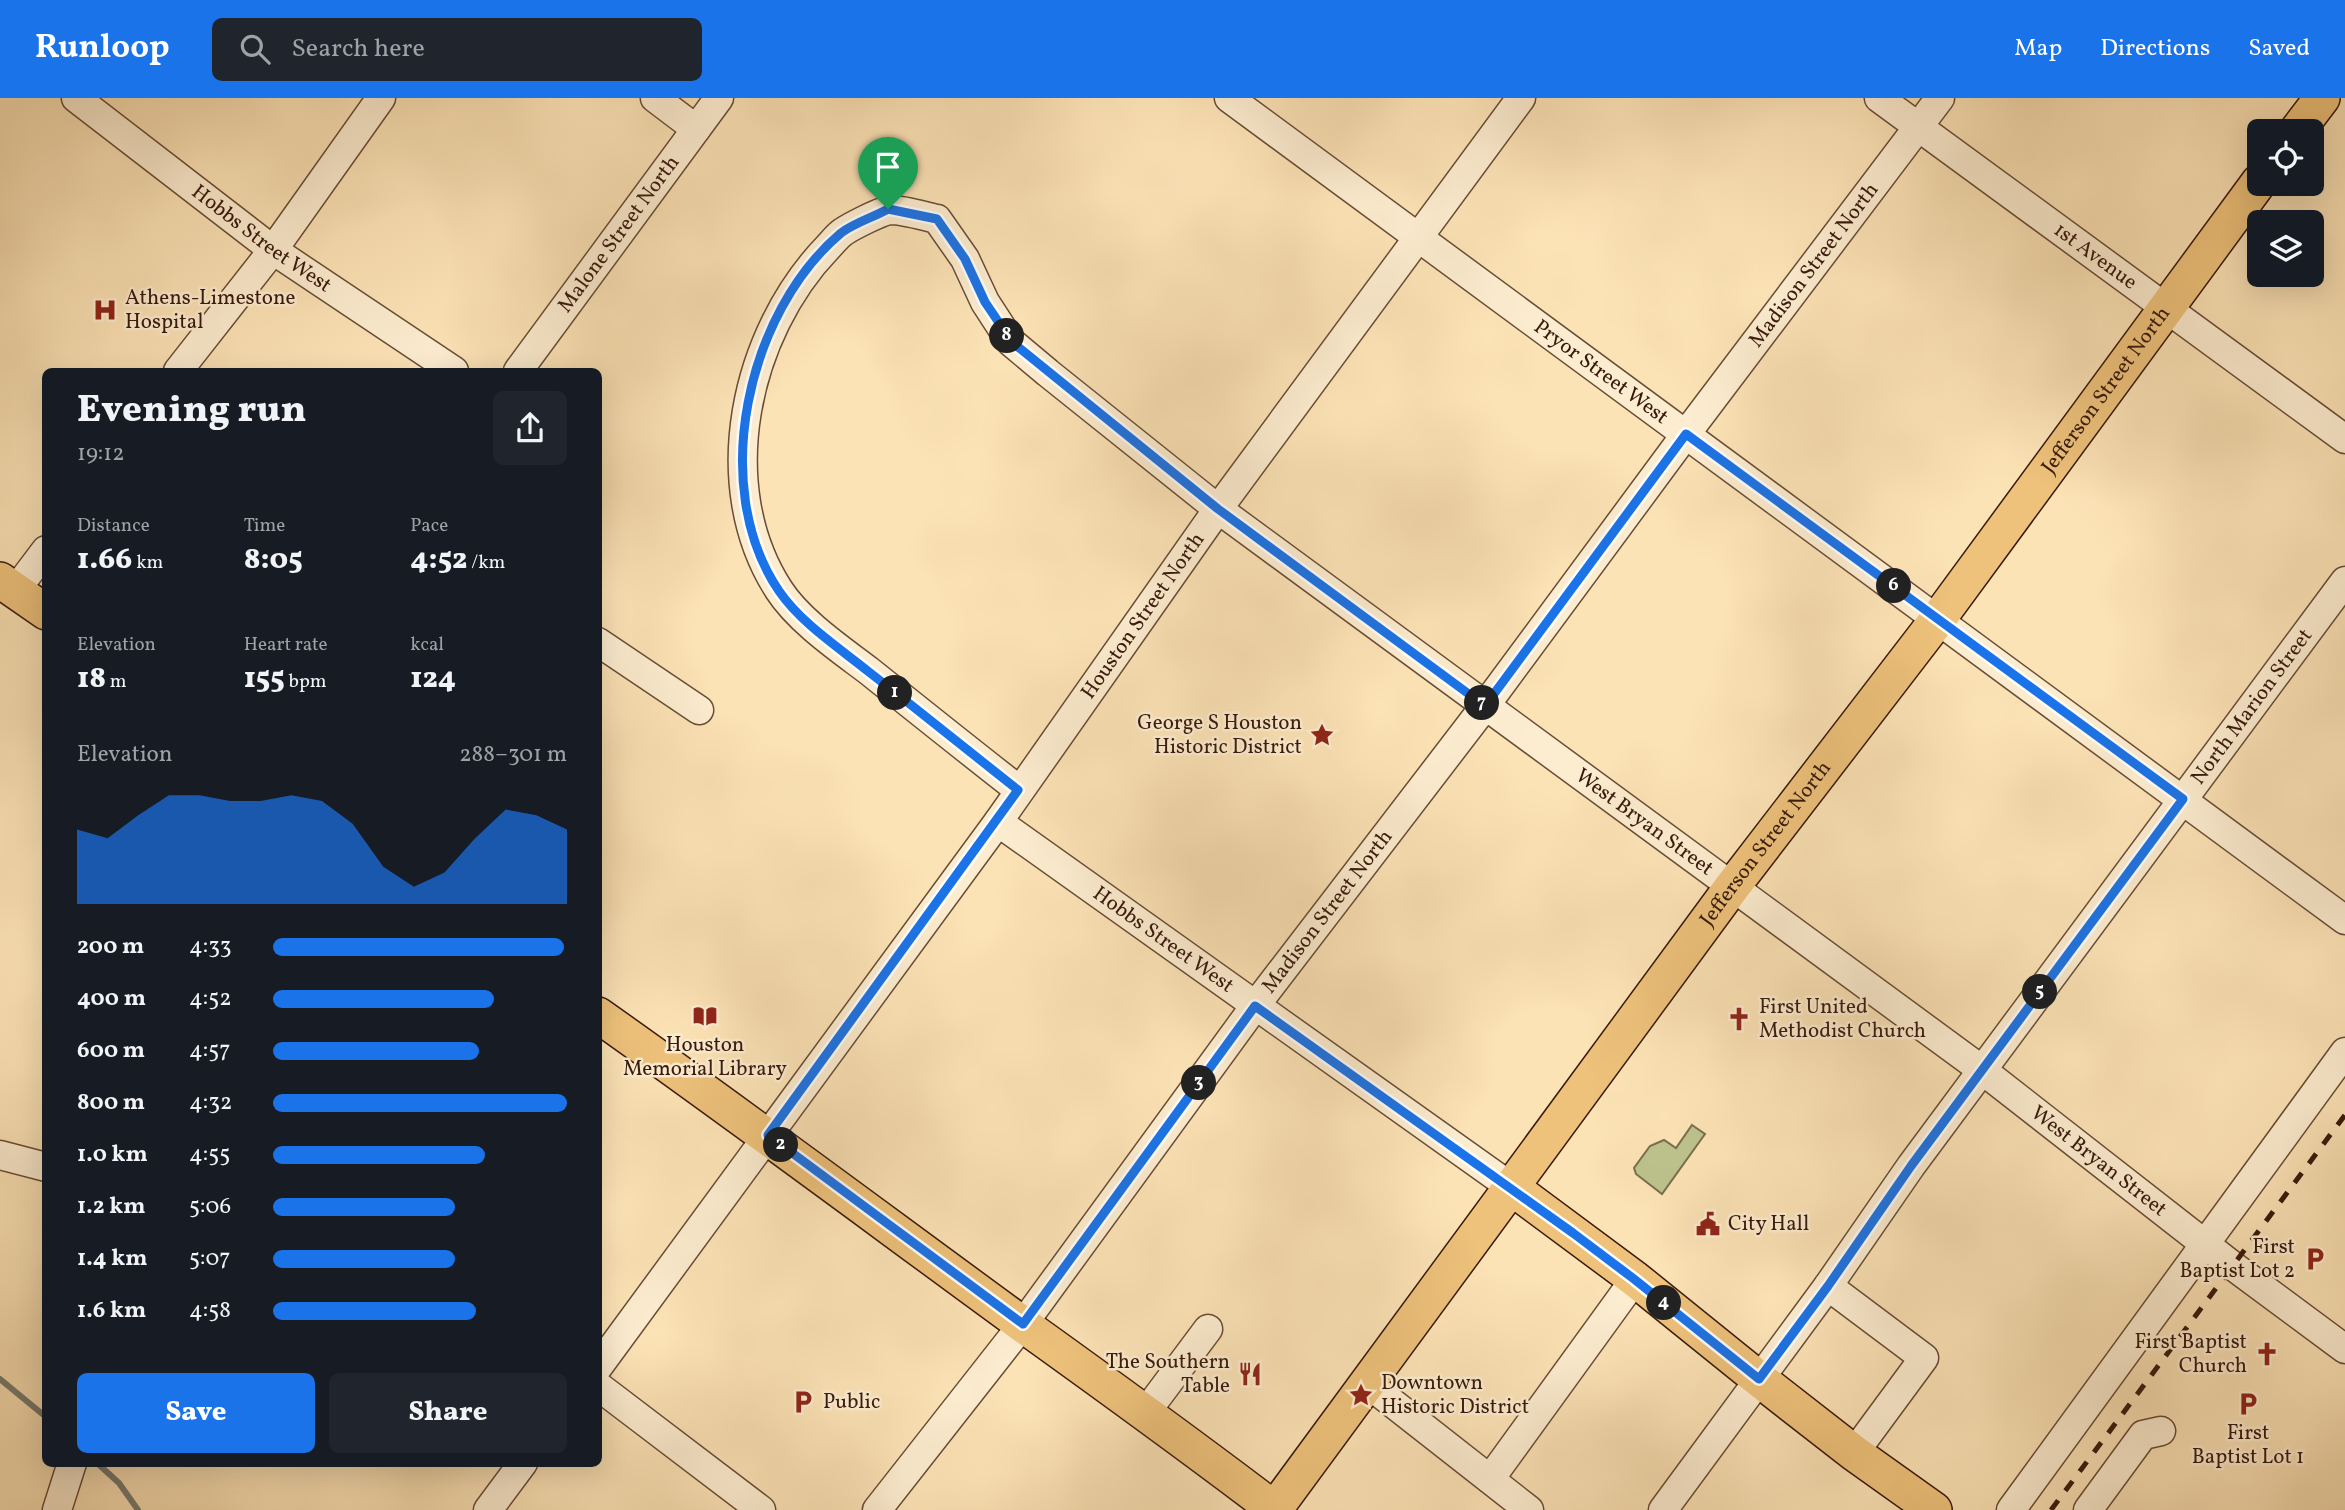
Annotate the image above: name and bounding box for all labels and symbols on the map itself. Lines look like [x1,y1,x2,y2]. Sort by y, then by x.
pin [858,137,918,209]
street label: Malone Street North [551,149,687,319]
street label: Madison Street North [1742,177,1886,354]
street label: Hobbs Street West [185,178,337,300]
street label: 1st Avenue [2047,216,2143,297]
place label: Athens-Limestone Hospital [125,284,295,337]
hospital icon: Athens-Limestone Hospital [91,296,119,324]
street label: Jefferson Street North [2035,301,2177,480]
street label: Pryor Street West [1528,313,1674,431]
pin: 8 [990,318,1024,354]
street label: Houston Street North [1074,527,1212,705]
pin: 6 [1876,568,1912,603]
street label: North Marion Street [2184,623,2319,791]
pin: 1 [878,676,912,710]
pin: 7 [1464,686,1500,720]
place label: George S Houston Historic District [1137,709,1302,762]
place icon: George S Houston Historic District [1308,721,1336,749]
street label: Jefferson Street North [1693,755,1838,933]
street label: West Bryan Street [1569,761,1720,883]
street label: Madison Street North [1255,823,1400,1000]
street label: Hobbs Street West [1087,879,1240,1000]
pin: 5 [2022,974,2058,1010]
place label: First United Methodist Church [1759,993,1926,1046]
library icon: Houston Memorial Library [691,1002,719,1030]
church icon: First United Methodist Church [1725,1005,1753,1033]
place label: Houston Memorial Library [623,1031,788,1084]
pin: 3 [1182,1066,1216,1100]
street label: West Bryan Street [2025,1099,2173,1224]
pin: 2 [764,1128,798,1162]
public building icon: City Hall [1694,1210,1722,1238]
place label: City Hall [1728,1210,1809,1239]
place label: First Baptist Lot 2 [2179,1233,2295,1286]
parking icon: First Baptist Lot 2 [2301,1245,2329,1273]
pin: 4 [1646,1286,1682,1320]
place label: First Baptist Church [2135,1328,2247,1381]
church icon: First Baptist Church [2253,1340,2281,1368]
place label: The Southern Table [1106,1348,1230,1401]
restaurant icon: The Southern Table [1236,1360,1264,1388]
place label: Downtown Historic District [1381,1369,1529,1422]
place icon: Downtown Historic District [1347,1381,1375,1409]
parking icon: Public [789,1388,817,1416]
place label: Public [823,1388,880,1417]
parking icon: First Baptist Lot 1 [2234,1390,2262,1418]
place label: First Baptist Lot 1 [2192,1419,2304,1472]

